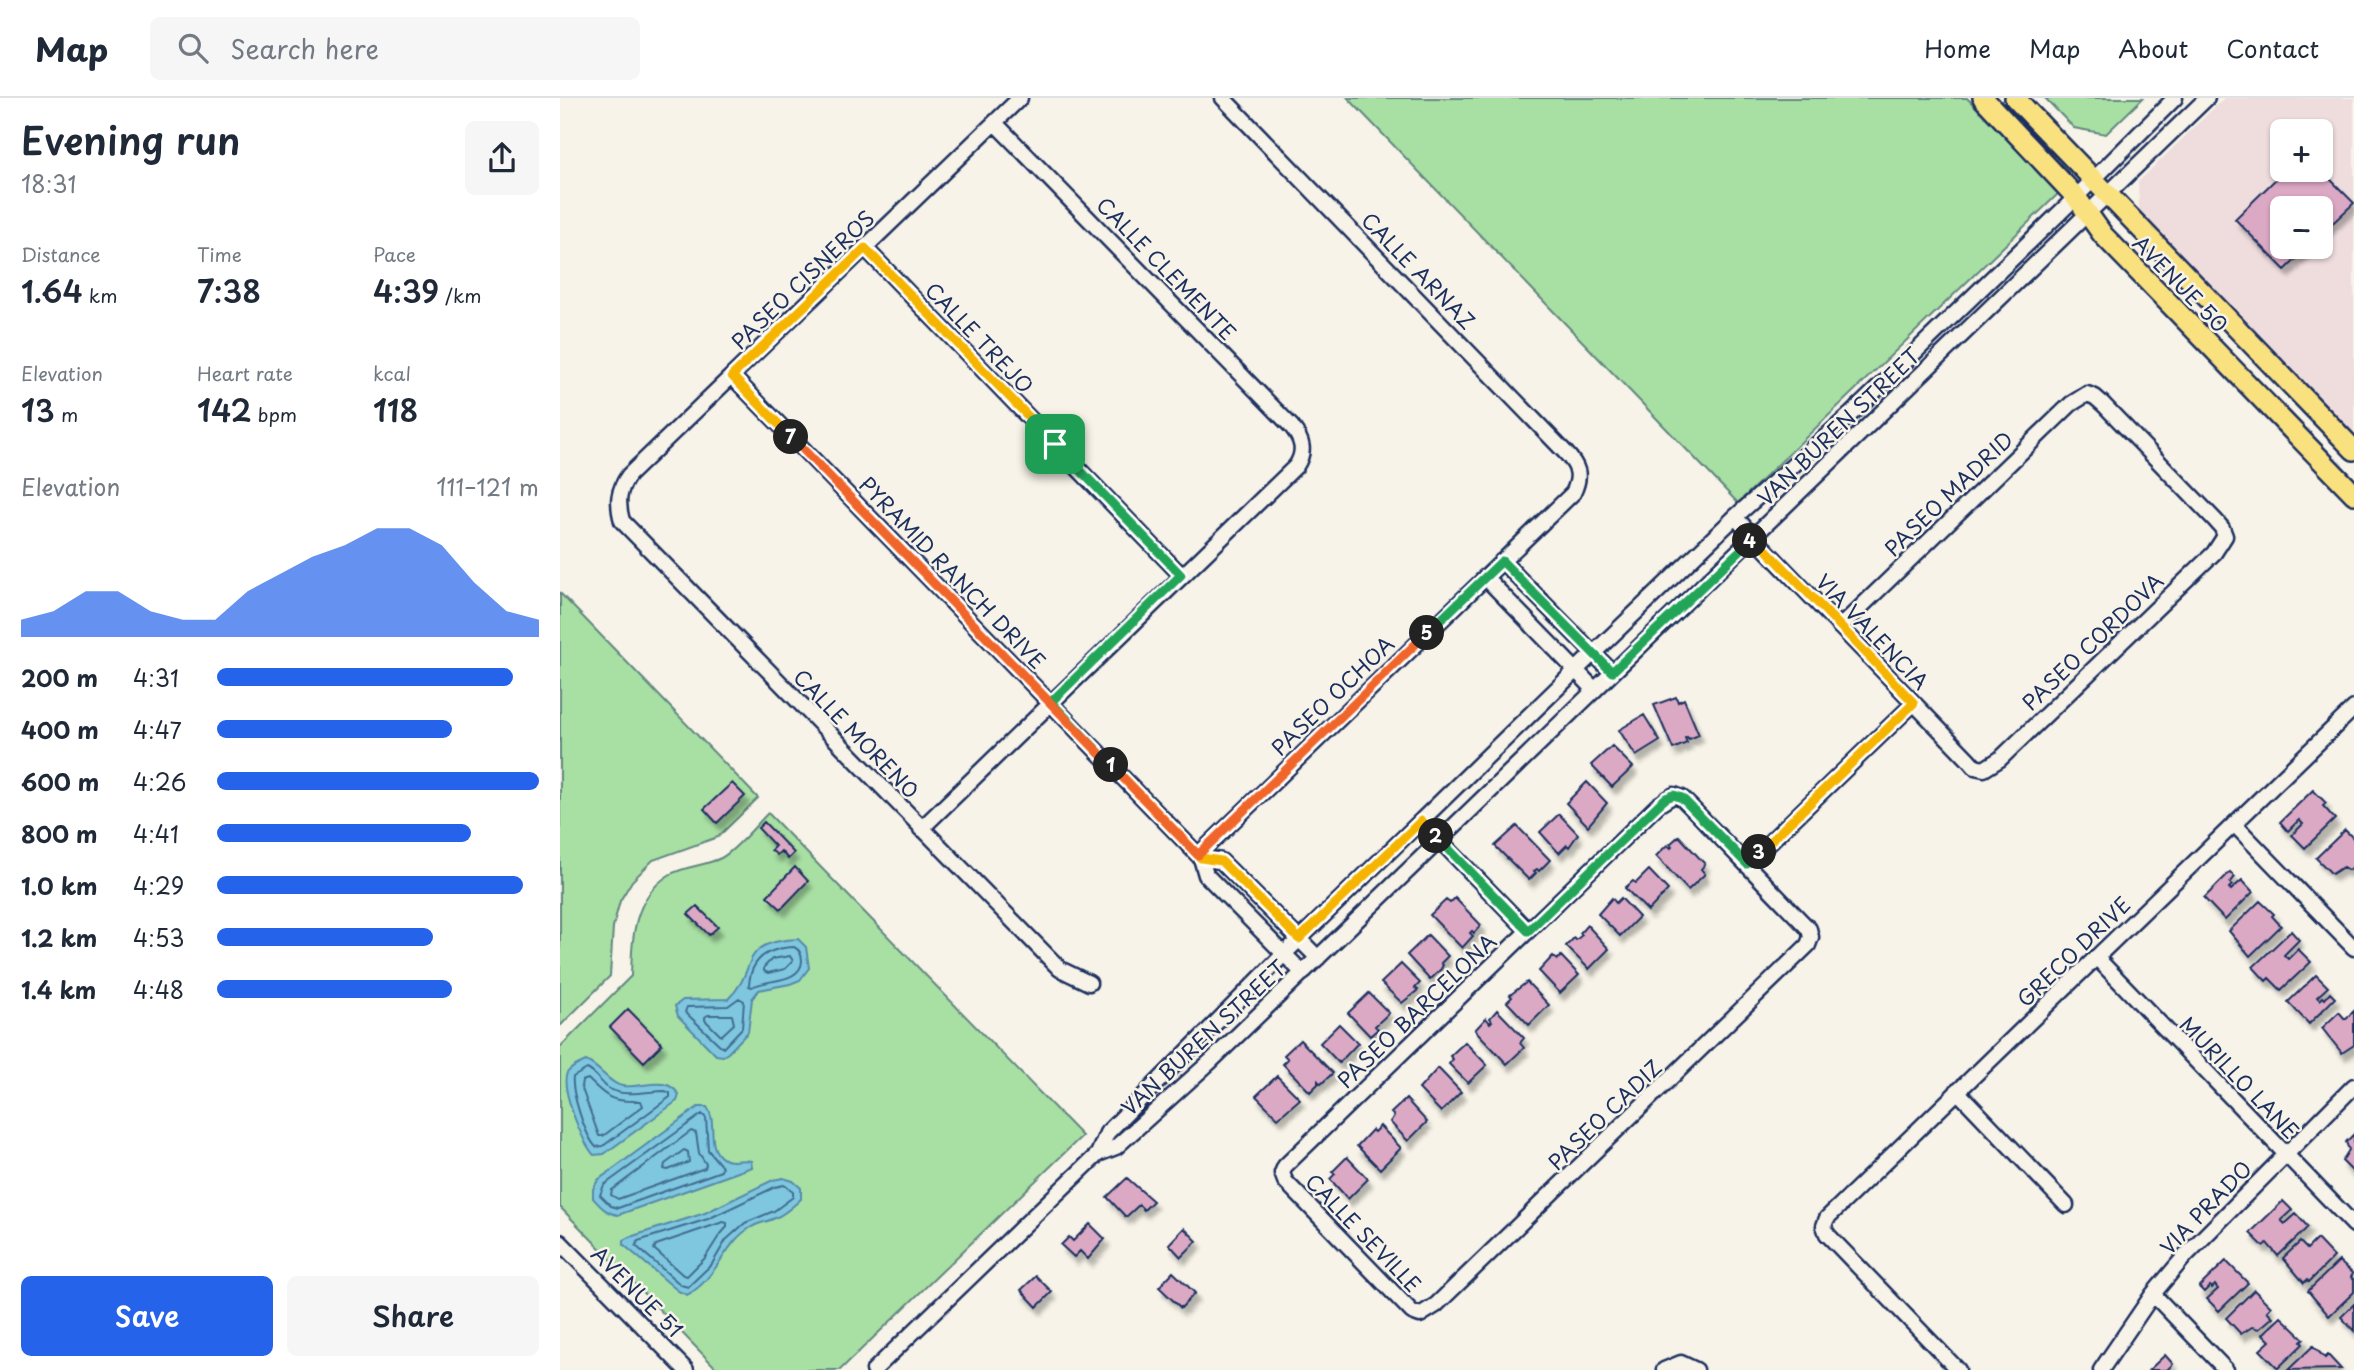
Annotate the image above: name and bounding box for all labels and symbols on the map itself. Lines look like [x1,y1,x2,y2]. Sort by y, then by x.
street label: CALLE CLEMENTE [1090,189,1244,347]
street label: PASEO CISNEROS [723,202,881,356]
street label: CALLE ARNAZ [1355,204,1483,336]
street label: AVENUE 50 [2126,227,2236,339]
street label: CALLE TREJO [918,274,1042,400]
street label: VAN BUREN STREET [1749,339,1927,512]
pin [1025,414,1085,474]
pin: 7 [774,420,808,454]
street label: PASEO MADRID [1876,423,2020,563]
street label: PYRAMID RANCH DRIVE [852,469,1054,675]
pin: 4 [1732,524,1768,558]
street label: PASEO CORDOVA [2014,565,2170,717]
street label: VIA VALENCIA [1809,566,1937,696]
pin: 5 [1410,616,1444,650]
street label: PASEO OCHOA [1263,628,1401,762]
street label: CALLE MORENO [787,661,927,805]
pin: 1 [1094,748,1128,782]
pin: 2 [1418,818,1454,854]
pin: 3 [1742,834,1776,870]
street label: GRECO DRIVE [2009,888,2137,1014]
street label: PASEO BARCELONA [1329,925,1503,1095]
street label: VAN BUREN STREET [1113,951,1293,1122]
street label: MURILLO LANE [2173,1008,2307,1146]
street label: PASEO CADIZ [1540,1051,1668,1177]
street label: VIA PRADO [2152,1153,2258,1261]
street label: CALLE SEVILLE [1299,1165,1429,1299]
street label: AVENUE 51 [585,1238,691,1344]

